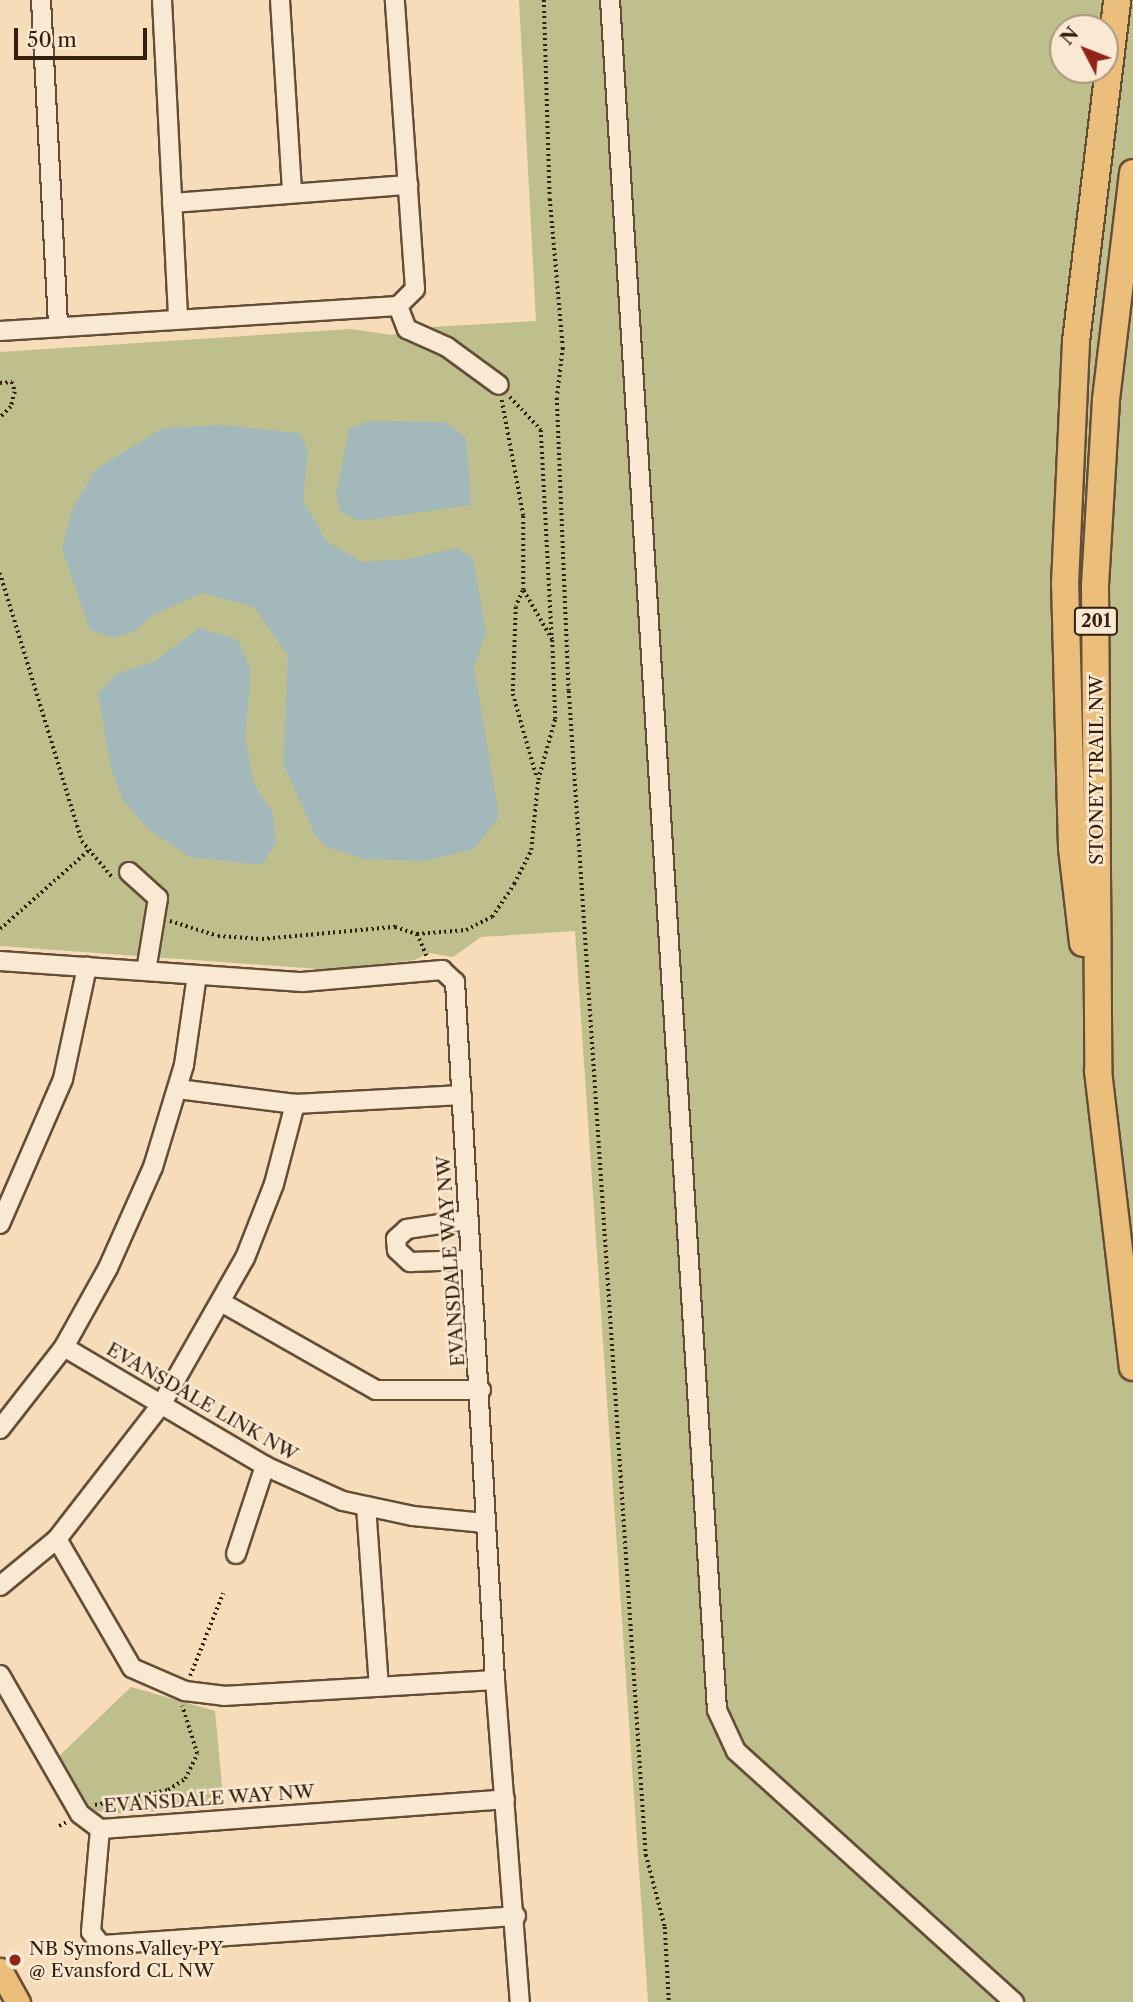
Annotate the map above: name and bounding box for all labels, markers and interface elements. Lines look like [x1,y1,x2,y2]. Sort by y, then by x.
scale bar [18,14,150,58]
north arrow [1049,14,1119,84]
text: N [1055,22,1084,50]
text: 50 m [27,27,77,52]
road number: 201 [1073,606,1119,636]
street label: STONEY TRAIL NW [1086,674,1108,866]
street label: EVANSDALE WAY NW [432,1154,470,1368]
street label: EVANSDALE LINK NW [102,1338,302,1466]
street label: EVANSDALE WAY NW [102,1780,316,1818]
place label: NB Symons Valley PY @ Evansford CL NW [29,1938,224,1982]
marker: NB Symons Valley PY @ Evansford CL NW [7,1952,23,1968]

